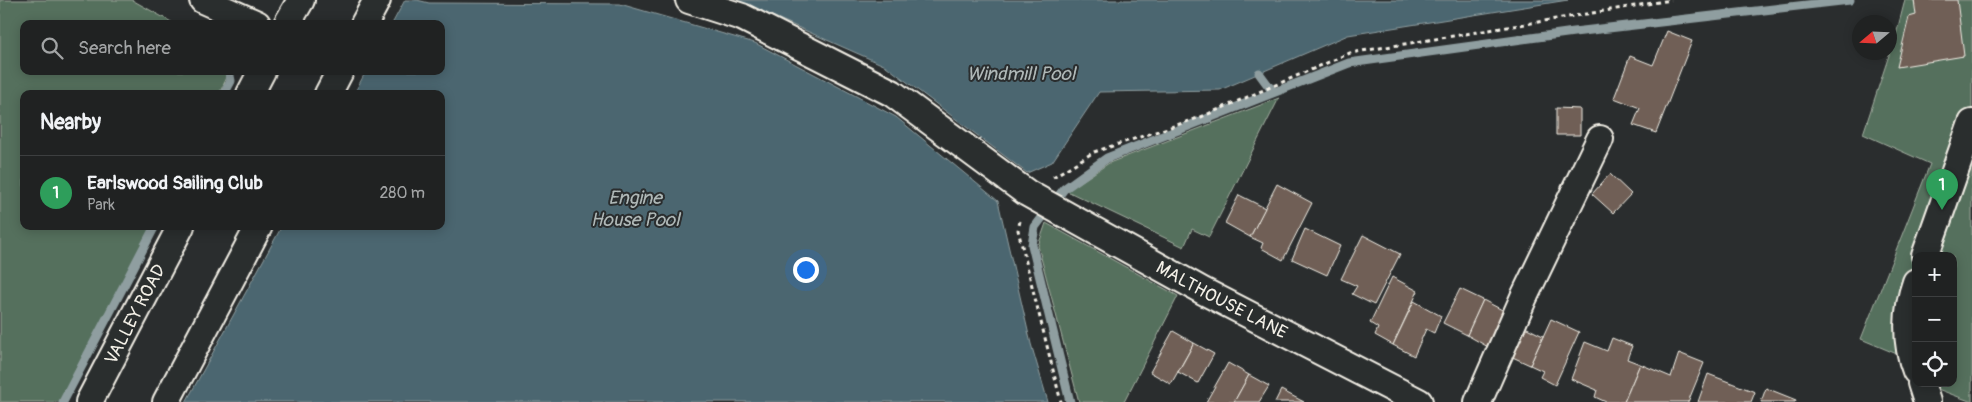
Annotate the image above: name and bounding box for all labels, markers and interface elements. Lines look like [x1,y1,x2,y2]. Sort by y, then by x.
north arrow [1852,15,1897,60]
search box [20,20,445,75]
icon: search [38,34,66,62]
text: Search here [78,36,171,60]
water label: Windmill Pool [967,62,1078,86]
text: Nearby [40,109,101,136]
pin: 1 [1926,169,1958,210]
text: Earlswood Sailing Club [87,171,263,195]
text: 1 [53,183,59,203]
text: 280 m [379,183,425,203]
water label: Engine House Pool [590,186,682,232]
text: Park [87,195,115,215]
map controls [1912,252,1957,387]
button: + [1912,252,1957,297]
street label: MALTHOUSE LANE [1152,256,1291,344]
your location [793,257,819,283]
street label: VALLEY ROAD [99,260,171,368]
button: − [1912,297,1957,342]
button: locate [1912,342,1957,387]

